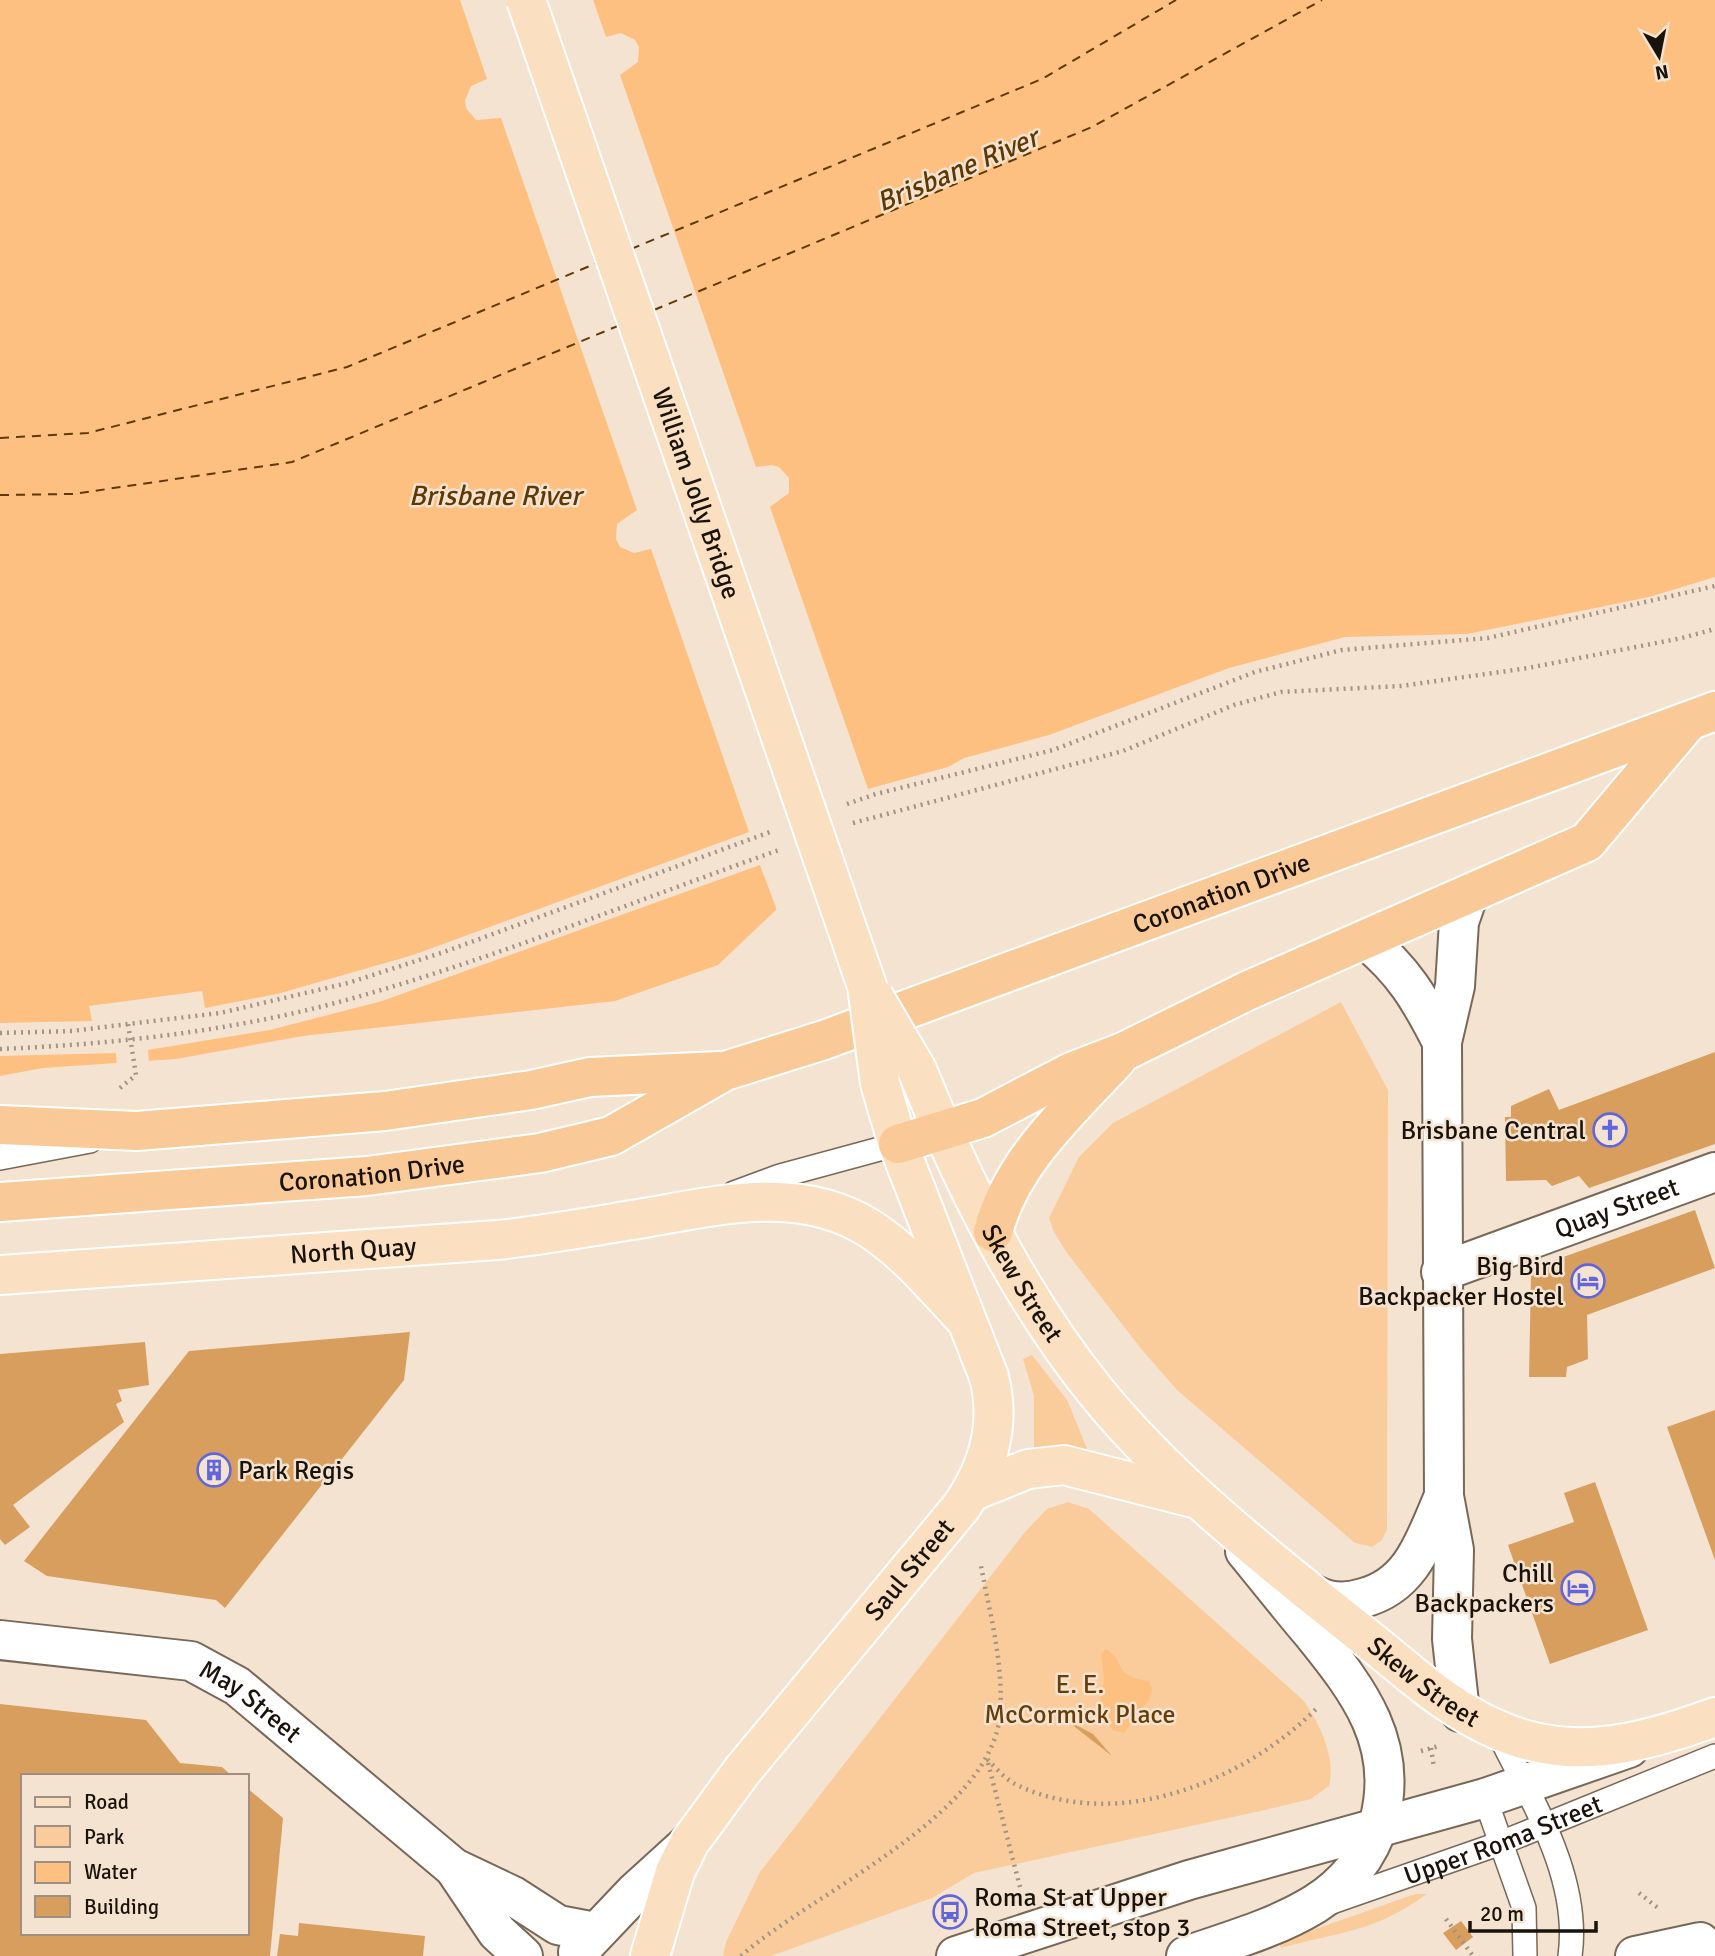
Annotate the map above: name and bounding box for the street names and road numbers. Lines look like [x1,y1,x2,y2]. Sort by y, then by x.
street label: William Jolly Bridge [644,384,747,604]
street label: Coronation Drive [1129,847,1315,942]
street label: Coronation Drive [278,1148,467,1199]
street label: Quay Street [1551,1172,1683,1246]
street label: Skew Street [974,1219,1069,1349]
street label: North Quay [289,1231,417,1272]
street label: Saul Street [858,1513,962,1628]
street label: Skew Street [1361,1630,1485,1735]
street label: May Street [193,1654,307,1750]
street label: Upper Roma Street [1400,1789,1607,1893]

